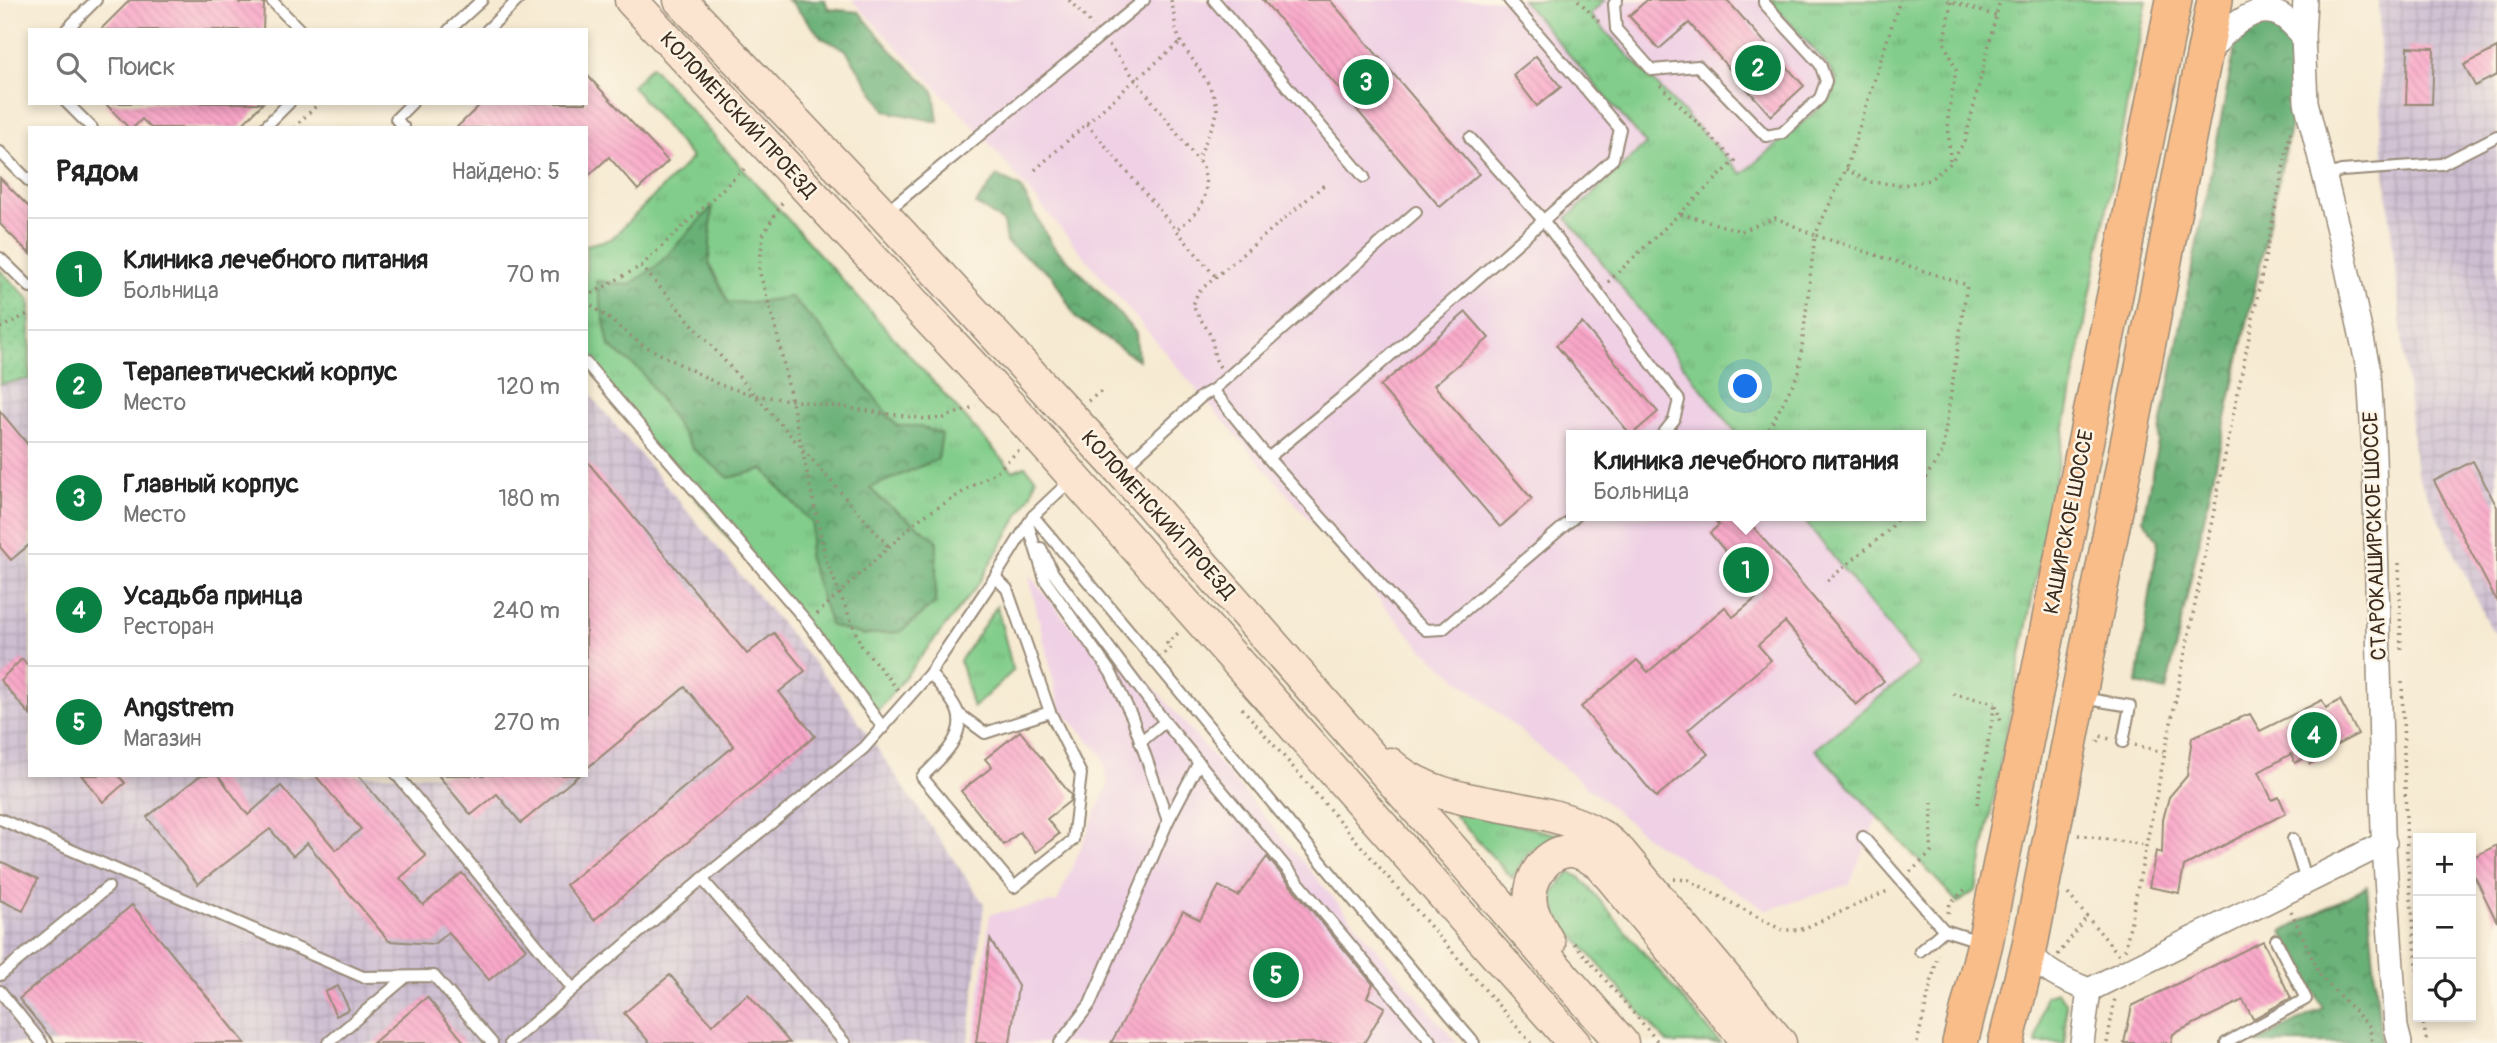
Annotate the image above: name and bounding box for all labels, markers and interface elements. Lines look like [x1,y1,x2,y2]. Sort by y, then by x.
street label: КОЛОМЕНСКИЙ ПРОЕЗД [654,26,822,204]
search box [28,28,588,105]
pin: 2 [1735,42,1781,94]
icon: search [52,48,90,86]
text: Поиск [108,51,176,83]
pin: 3 [1343,56,1389,108]
text: Рядом [56,153,139,190]
text: Найдено: 5 [451,157,560,186]
text: Клиника лечебного питания [123,244,428,276]
text: 1 [75,260,84,289]
text: 70 m [507,260,560,289]
text: Больница [123,276,219,305]
text: Терапевтический корпус [123,356,398,388]
your location [1728,369,1762,403]
text: 2 [73,372,85,401]
text: 120 m [497,372,560,401]
text: Место [123,388,186,417]
street label: СТАРОКАШИРСКОЕ ШОССЕ [2357,411,2393,661]
street label: КОЛОМЕНСКИЙ ПРОЕЗД [1075,425,1241,605]
street label: КАШИРСКОЕ ШОССЕ [2038,428,2100,616]
popup [1566,430,1926,521]
text: Клиника лечебного питания [1593,445,1899,477]
text: Главный корпус [123,468,299,500]
text: Больница [1593,477,1689,506]
text: 3 [73,484,85,513]
text: 180 m [498,484,560,513]
text: Место [123,500,186,529]
pin: 1 [1723,544,1769,596]
text: Усадьба принца [123,580,303,612]
text: 4 [72,596,86,625]
text: 240 m [493,596,560,625]
text: Ресторан [123,612,214,641]
text: Angstrem [123,692,234,724]
text: 5 [73,708,85,737]
text: 270 m [494,708,560,737]
pin: 4 [2291,709,2337,761]
text: Магазин [123,724,202,753]
map controls [2413,833,2476,1022]
button: + [2413,833,2476,896]
button: − [2413,896,2476,959]
pin: 5 [1253,949,1299,1001]
button: locate [2413,959,2476,1022]

